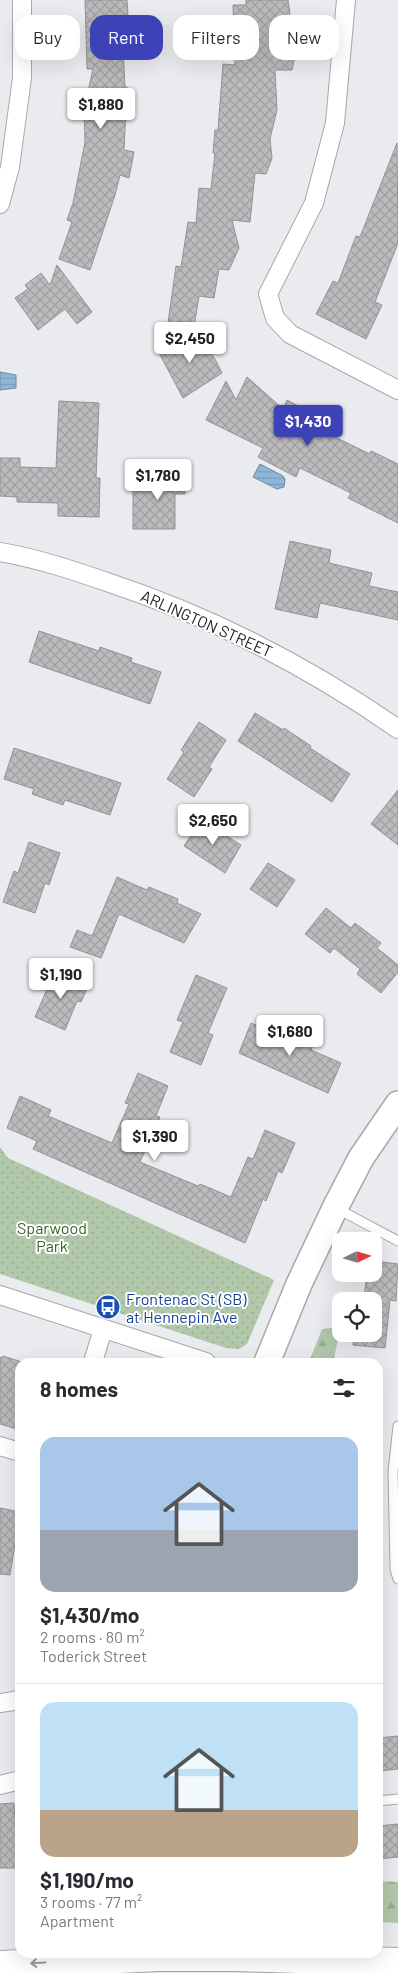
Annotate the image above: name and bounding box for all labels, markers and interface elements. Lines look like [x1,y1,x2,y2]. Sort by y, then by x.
chip: Buy [15,15,80,60]
chip: Rent [90,15,163,60]
chip: Filters [173,15,259,60]
chip: New [269,15,339,60]
pin: $1,880 [60,88,142,130]
text: $1,880 [78,94,124,113]
pin: $2,450 [149,322,231,364]
text: $2,450 [165,328,215,347]
pin: $1,430 [267,404,349,447]
text: $1,430 [285,411,331,430]
pin: $1,780 [117,458,199,501]
text: $1,780 [136,465,180,484]
street label: ARLINGTON STREET [138,585,276,661]
pin: $2,650 [172,804,254,846]
text: $2,650 [189,810,237,829]
pin: $1,190 [20,958,102,1000]
text: $1,190 [40,964,82,983]
pin: $1,680 [249,1014,331,1057]
text: $1,680 [267,1021,313,1040]
pin: $1,390 [114,1120,196,1162]
text: $1,390 [132,1126,178,1145]
park label: Sparwood Park [17,1218,87,1255]
north arrow [332,1232,382,1282]
map controls [332,1232,382,1342]
place label: Frontenac St (SB) at Hennepin Ave [126,1289,247,1326]
button: locate [332,1292,382,1342]
bus stop icon: Frontenac St (SB) at Hennepin Ave [95,1294,121,1320]
icon: filters [330,1374,358,1402]
text: 8 homes [40,1376,118,1401]
icon: home [154,1469,244,1559]
text: $1,430/mo [40,1602,140,1627]
text: 2 rooms · 80 m² [40,1627,145,1646]
text: Toderick Street [40,1646,147,1665]
icon: home [154,1735,244,1825]
text: $1,190/mo [40,1867,134,1892]
text: 3 rooms · 77 m² [40,1892,142,1911]
text: Apartment [40,1911,115,1930]
one-way arrow [30,1959,46,1968]

